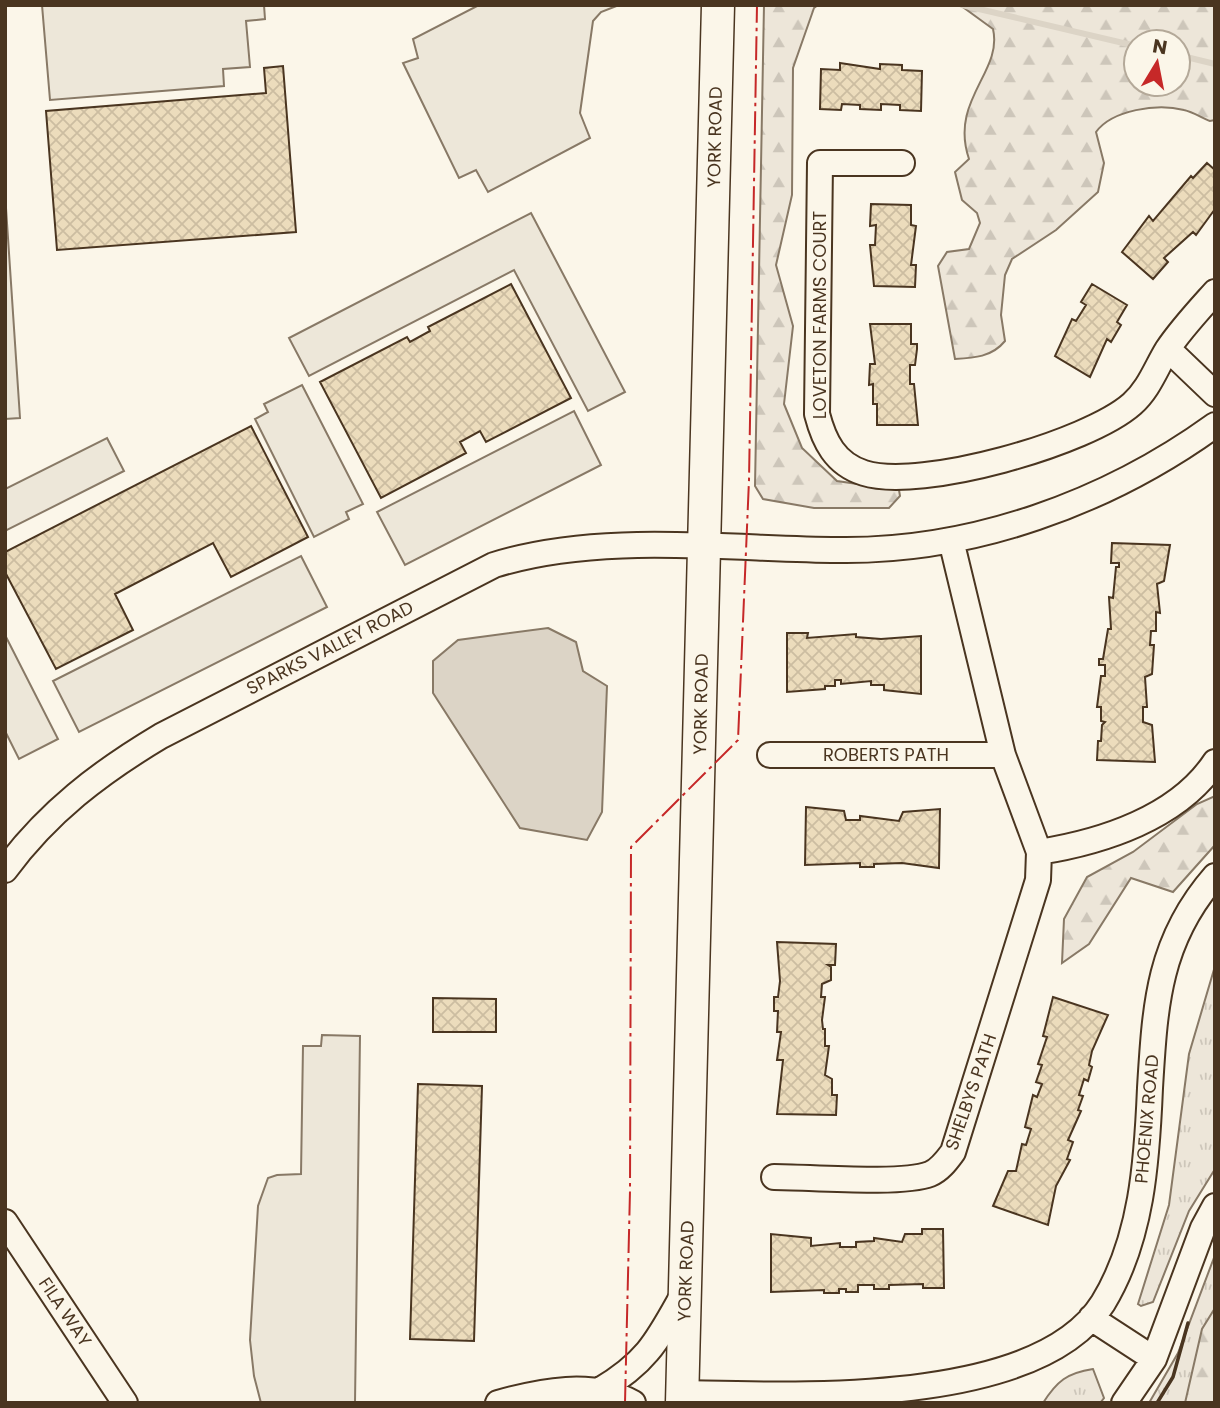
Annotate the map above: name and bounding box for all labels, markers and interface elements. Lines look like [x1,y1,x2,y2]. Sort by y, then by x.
north arrow [1122,28,1192,98]
text: N [1150,32,1169,61]
street label: YORK ROAD [701,86,728,188]
street label: LOVETON FARMS COURT [807,210,832,419]
street label: SPARKS VALLEY ROAD [242,595,418,701]
street label: YORK ROAD [687,653,714,755]
street label: ROBERTS PATH [823,742,949,767]
street label: SHELBYS PATH [939,1030,1002,1153]
street label: PHOENIX ROAD [1128,1053,1165,1184]
street label: YORK ROAD [671,1220,700,1322]
street label: FILA WAY [33,1272,98,1352]

